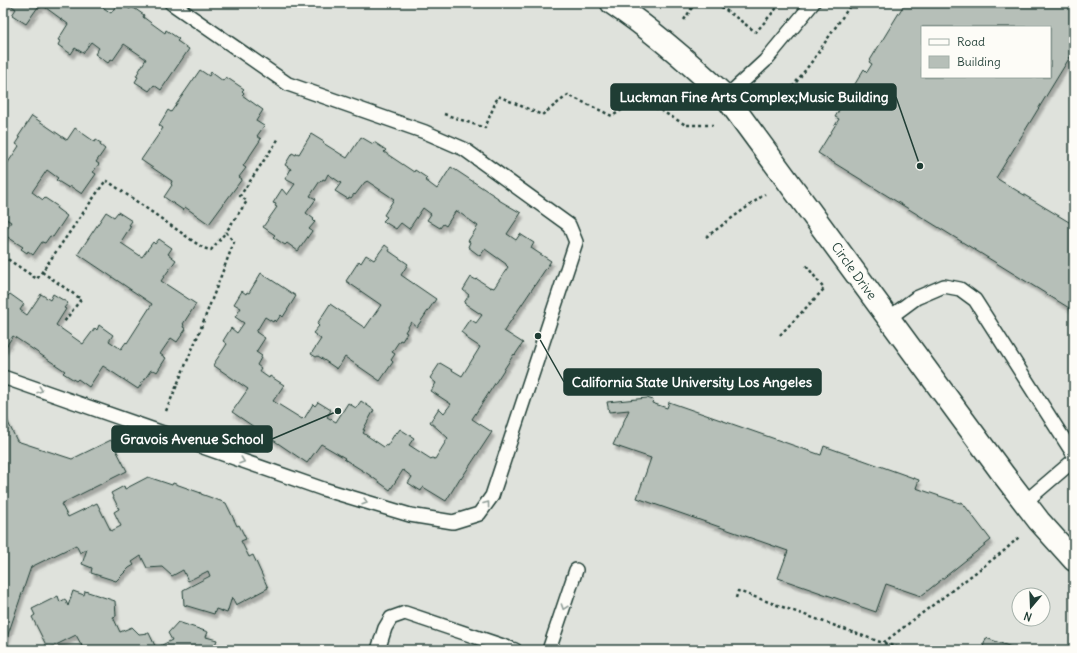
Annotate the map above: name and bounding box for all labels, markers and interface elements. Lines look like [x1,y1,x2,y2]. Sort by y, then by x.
legend [921,26,1051,78]
text: Road [957,34,985,49]
text: Building [957,54,1001,69]
callout: Luckman Fine Arts Complex;Music Building [611,84,896,110]
text: Luckman Fine Arts Complex;Music Building [619,88,889,106]
street label: Circle Drive [827,239,881,303]
callout: California State University Los Angeles [564,369,821,395]
text: California State University Los Angeles [572,373,813,391]
one-way arrow [36,386,43,394]
callout: Gravois Avenue School [112,426,272,452]
text: Gravois Avenue School [120,430,264,448]
one-way arrow [238,456,245,465]
one-way arrow [361,497,368,506]
one-way arrow [482,501,490,508]
north arrow [1011,587,1051,627]
one-way arrow [560,603,568,610]
text: N [1022,609,1034,624]

